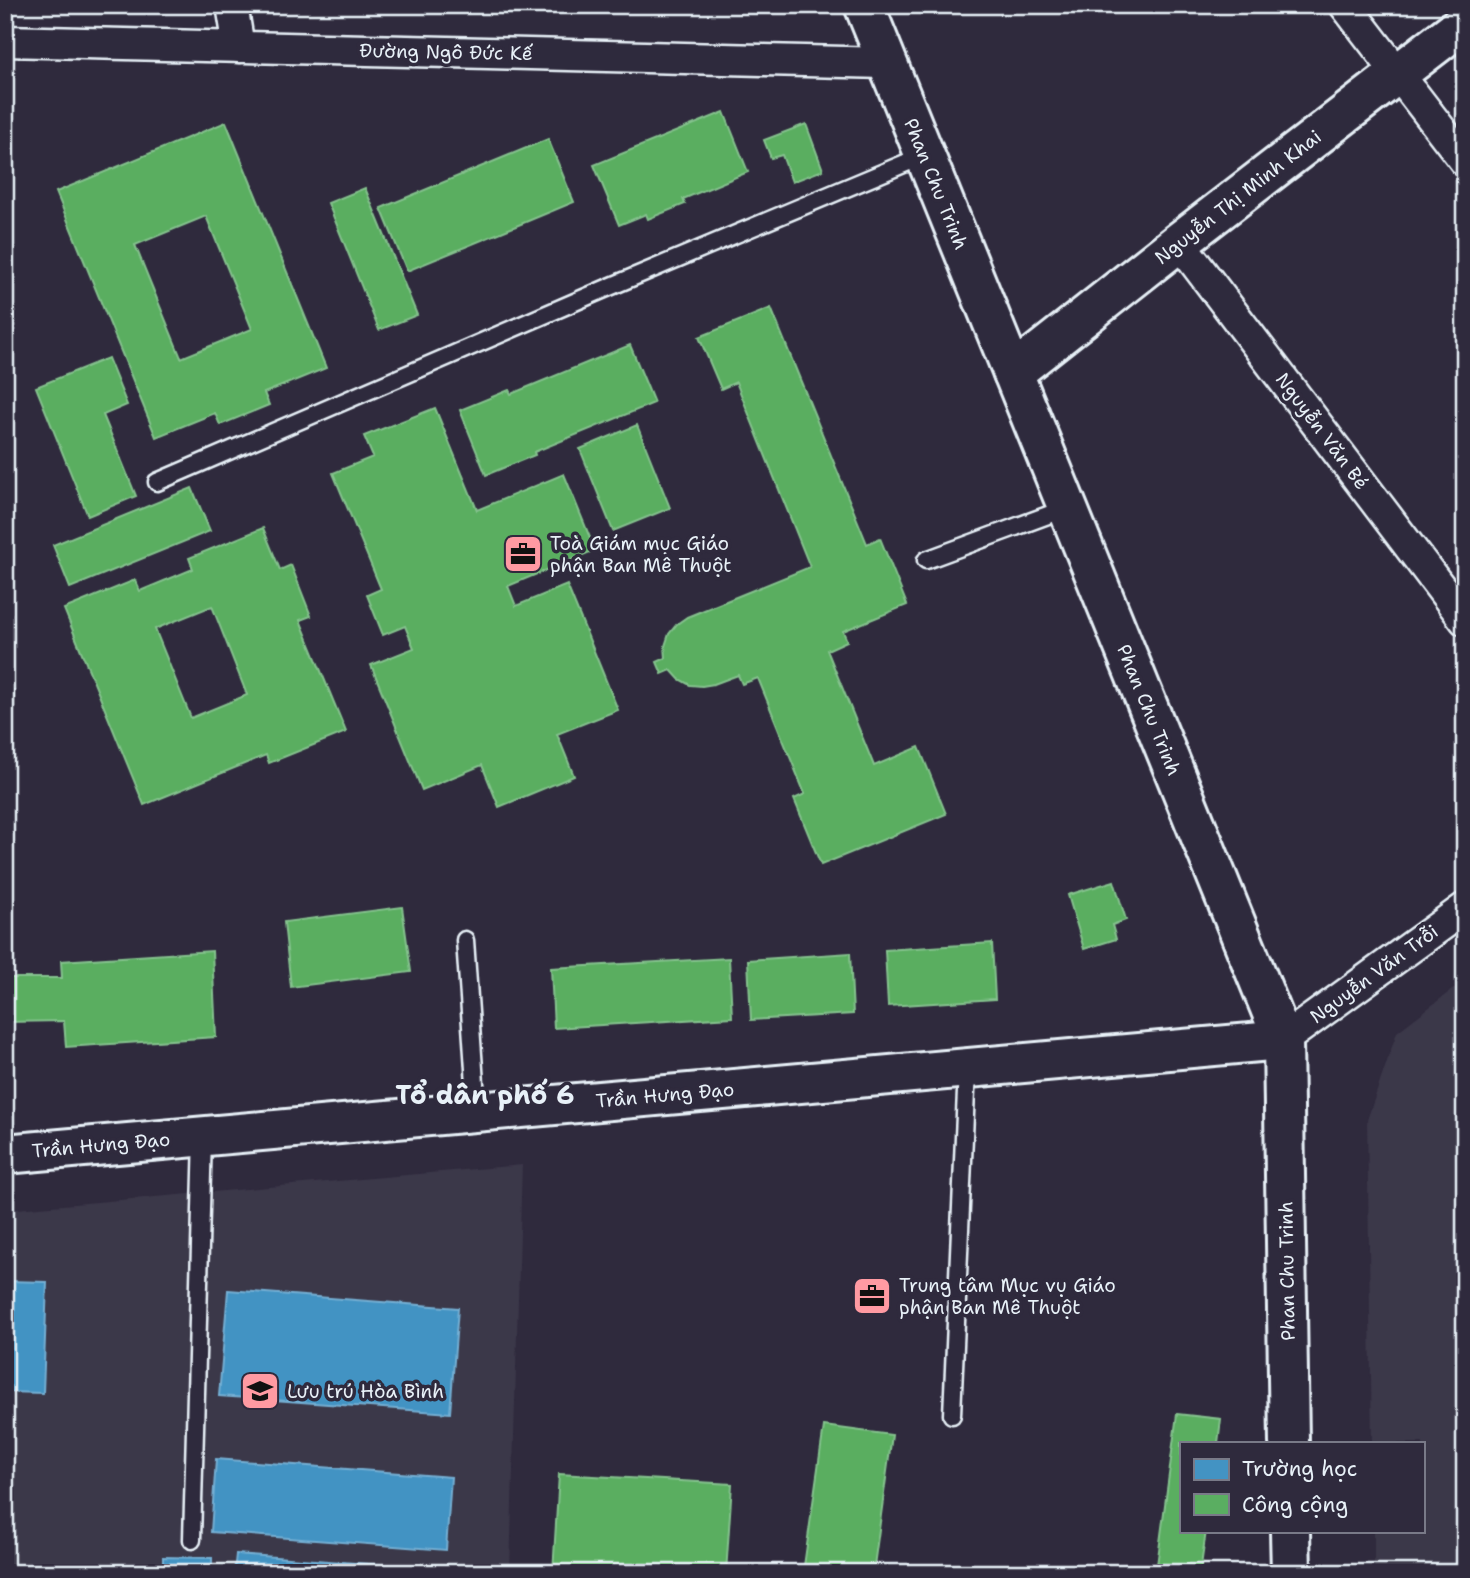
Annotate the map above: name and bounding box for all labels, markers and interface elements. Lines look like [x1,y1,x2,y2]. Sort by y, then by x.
street label: Đường Ngô Đức Kế [359,38,533,66]
street label: Phan Chu Trinh [898,115,974,253]
street label: Nguyễn Thị Minh Khai [1150,124,1326,270]
street label: Nguyễn Văn Bé [1270,368,1374,494]
place label: Toà Giám mục Giáo phận Ban Mê Thuột [550,531,732,578]
office icon: Toà Giám mục Giáo phận Ban Mê Thuột [502,533,544,575]
street label: Phan Chu Trinh [1111,641,1187,779]
street label: Nguyễn Văn Trỗi [1305,919,1443,1029]
district label: Tổ dân phố 6 [396,1077,574,1112]
street label: Trần Hưng Đạo [595,1077,735,1113]
street label: Trần Hưng Đạo [31,1127,171,1163]
street label: Phan Chu Trinh [1273,1201,1301,1341]
place label: Trung tâm Mục vụ Giáo phận Ban Mê Thuột [899,1273,1116,1320]
office icon: Trung tâm Mục vụ Giáo phận Ban Mê Thuột [851,1275,893,1317]
school or university icon: Lưu trú Hòa Bình [239,1370,281,1412]
place label: Lưu trú Hòa Bình [287,1379,444,1404]
legend [1180,1442,1424,1532]
text: Trường học [1242,1455,1357,1483]
text: Công cộng [1242,1491,1348,1519]

